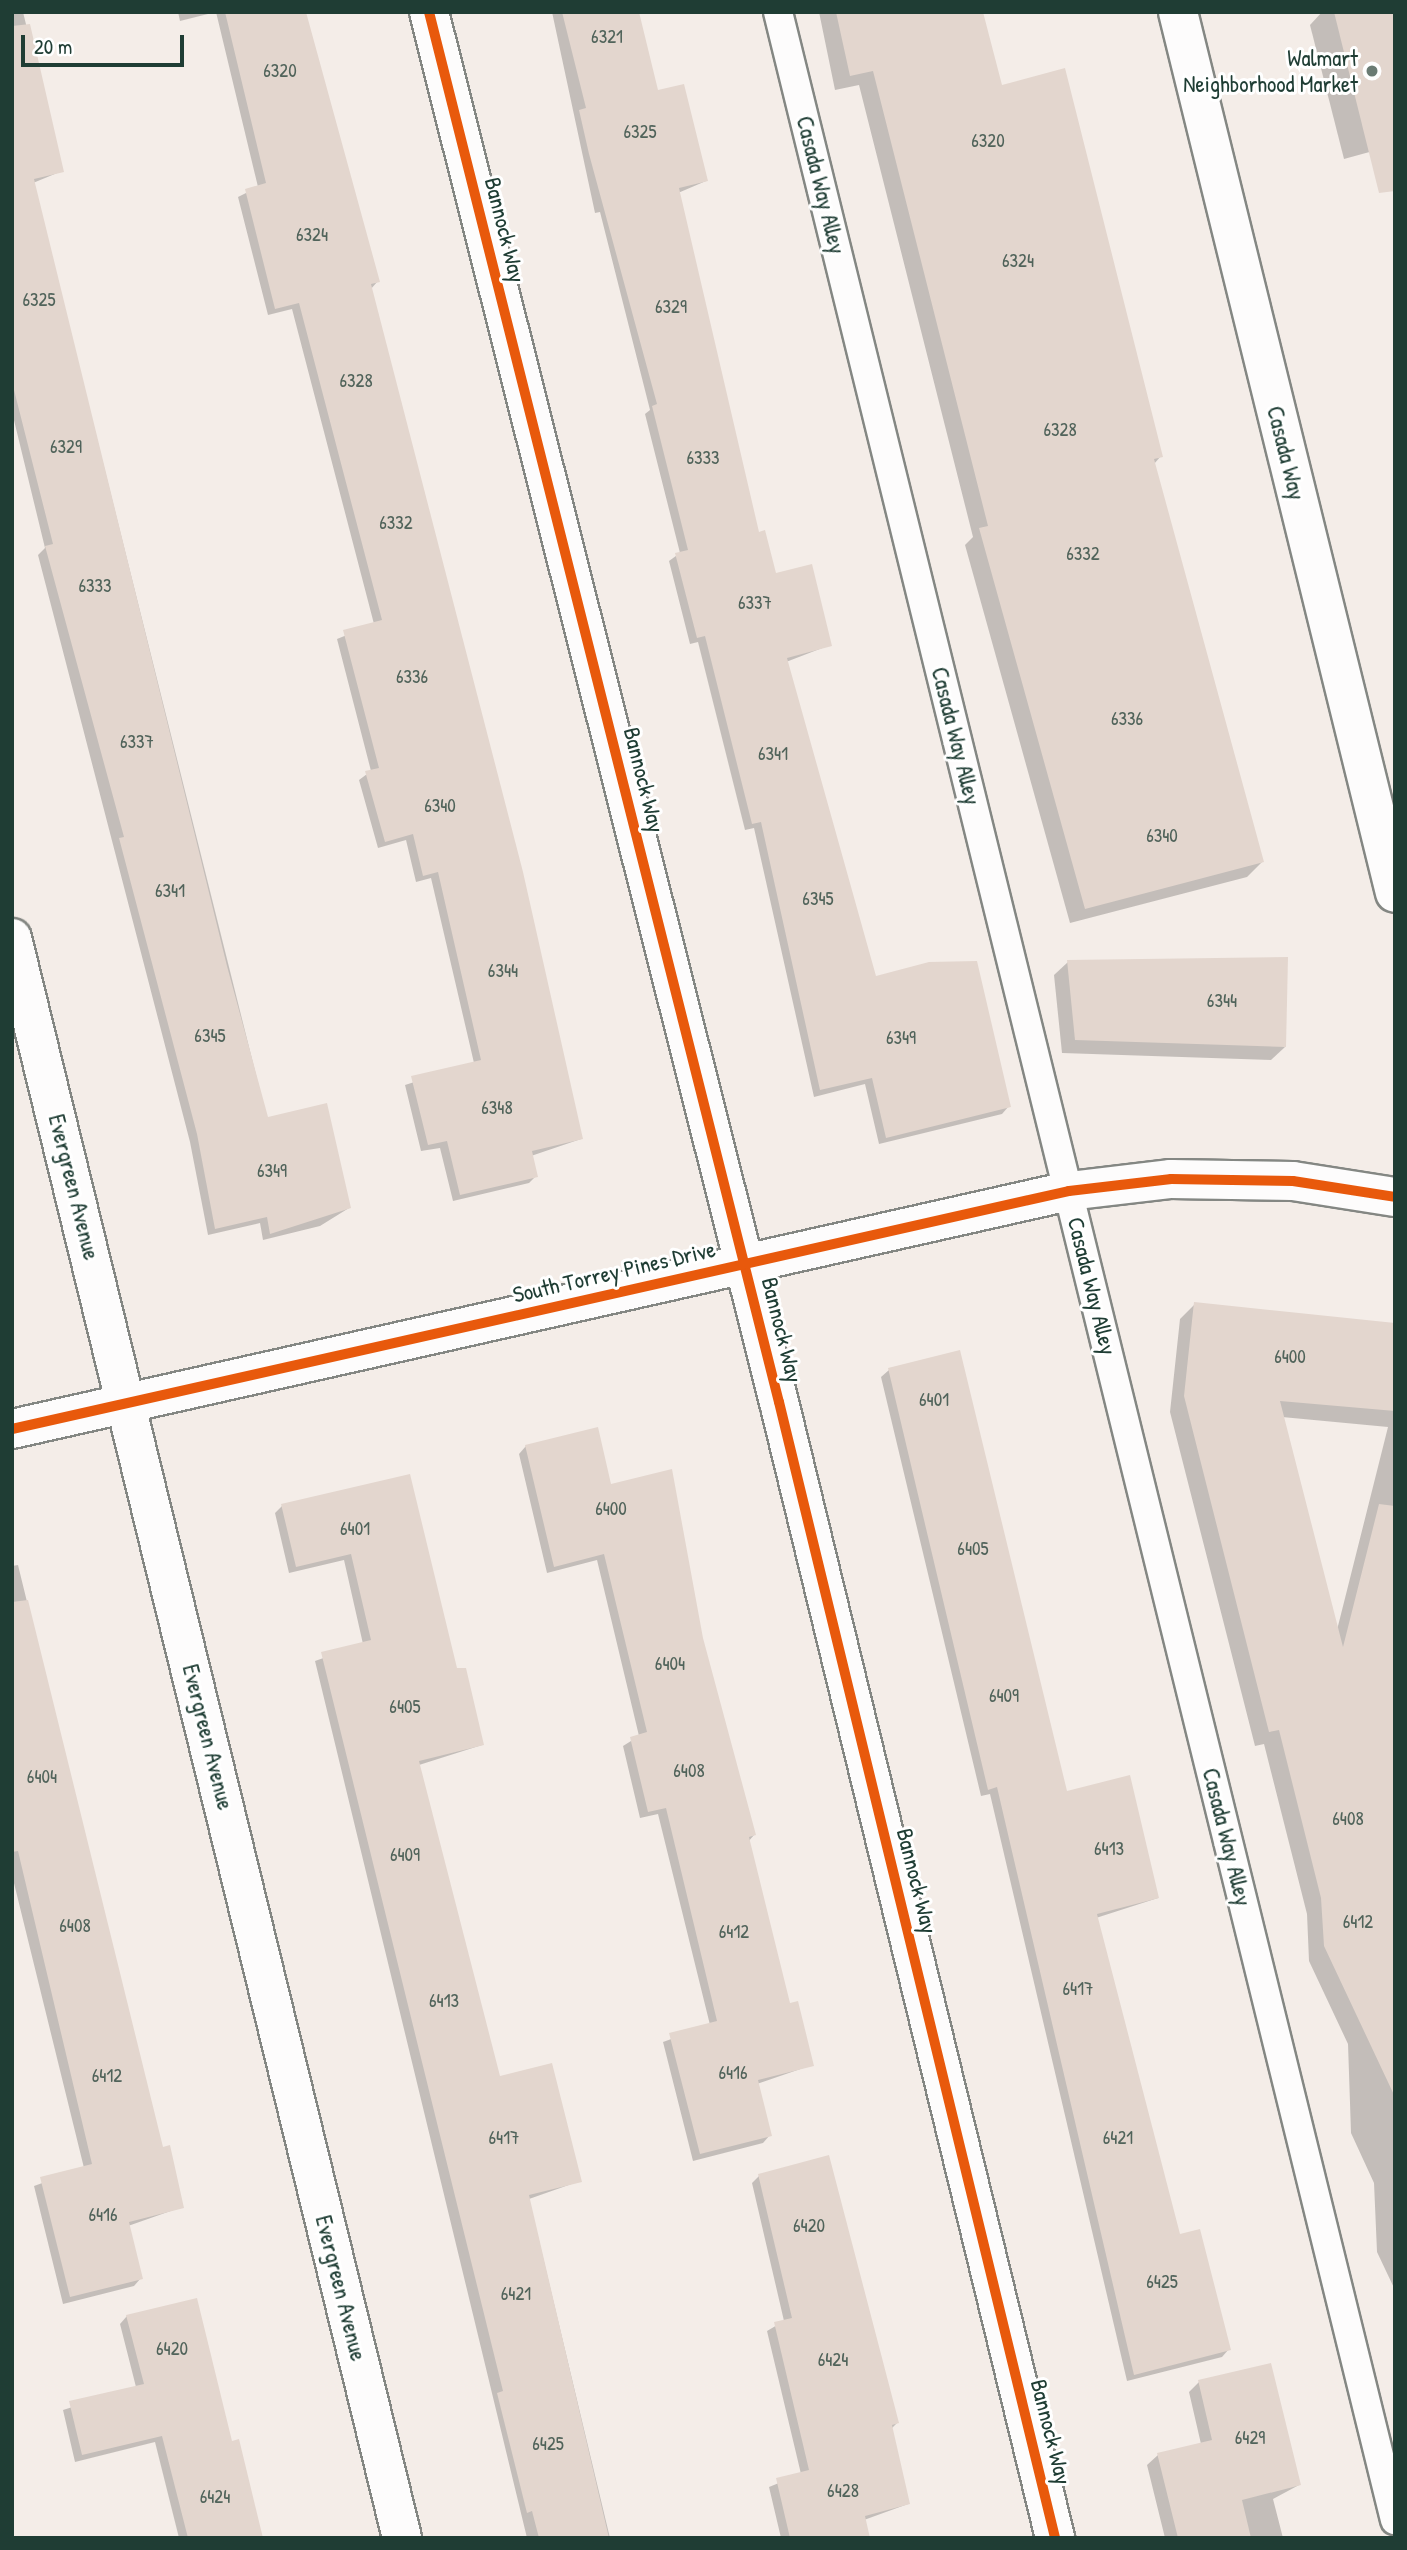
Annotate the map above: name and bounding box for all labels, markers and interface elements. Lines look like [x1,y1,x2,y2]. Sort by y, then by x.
scale bar [24,21,187,65]
house number: 6321 [591,26,623,48]
text: 20 m [34,32,72,61]
place label: Walmart Neighborhood Market [1183,44,1358,98]
house number: 6320 [263,60,297,82]
marker: Walmart Neighborhood Market [1364,63,1380,79]
street label: Casada Way Alley [791,113,851,257]
house number: 6325 [623,121,657,143]
house number: 6320 [971,130,1005,152]
street label: Bannock Way [479,175,531,285]
house number: 6324 [296,224,328,246]
house number: 6324 [1002,250,1034,272]
house number: 6325 [22,289,56,311]
house number: 6329 [655,296,687,318]
house number: 6328 [339,370,373,392]
street label: Casada Way [1261,403,1311,503]
house number: 6328 [1043,419,1077,441]
house number: 6329 [50,436,82,458]
house number: 6333 [686,447,720,469]
house number: 6332 [379,512,413,534]
house number: 6332 [1066,543,1100,565]
house number: 6333 [78,575,112,597]
house number: 6337 [738,592,772,614]
street label: Casada Way Alley [926,664,986,808]
house number: 6336 [396,666,428,688]
house number: 6336 [1111,708,1143,730]
street label: Bannock Way [618,725,670,835]
house number: 6337 [120,731,154,753]
house number: 6341 [758,743,788,765]
house number: 6340 [424,795,456,817]
house number: 6340 [1146,825,1178,847]
house number: 6341 [155,880,185,902]
house number: 6345 [802,888,834,910]
house number: 6344 [488,960,518,982]
house number: 6344 [1207,990,1237,1012]
house number: 6345 [194,1025,226,1047]
house number: 6349 [886,1027,916,1049]
house number: 6348 [481,1097,513,1119]
street label: Evergreen Avenue [43,1111,105,1263]
house number: 6349 [257,1160,287,1182]
street label: Casada Way Alley [1062,1214,1122,1358]
street label: South Torrey Pines Drive [510,1235,718,1309]
street label: Bannock Way [756,1275,808,1385]
house number: 6400 [1274,1346,1306,1368]
house number: 6401 [919,1389,949,1411]
house number: 6400 [595,1498,627,1520]
house number: 6401 [340,1518,370,1540]
house number: 6405 [957,1538,989,1560]
house number: 6404 [655,1653,685,1675]
street label: Evergreen Avenue [177,1661,239,1813]
house number: 6409 [989,1685,1019,1707]
house number: 6405 [389,1696,421,1718]
house number: 6408 [673,1760,705,1782]
street label: Casada Way Alley [1197,1765,1257,1909]
house number: 6404 [27,1766,57,1788]
house number: 6408 [1332,1808,1364,1830]
street label: Bannock Way [891,1826,943,1936]
house number: 6413 [1094,1838,1124,1860]
house number: 6409 [390,1844,420,1866]
house number: 6412 [1343,1911,1373,1933]
house number: 6408 [59,1915,91,1937]
house number: 6412 [719,1921,749,1943]
house number: 6417 [1062,1978,1094,2000]
house number: 6413 [429,1990,459,2012]
house number: 6416 [718,2062,748,2084]
house number: 6412 [92,2065,122,2087]
house number: 6417 [488,2127,520,2149]
house number: 6421 [1103,2127,1133,2149]
house number: 6416 [88,2204,118,2226]
street label: Evergreen Avenue [310,2212,372,2364]
house number: 6420 [793,2215,825,2237]
house number: 6425 [1146,2271,1178,2293]
house number: 6421 [501,2283,531,2305]
house number: 6420 [156,2338,188,2360]
house number: 6424 [818,2349,848,2371]
street label: Bannock Way [1025,2377,1077,2487]
house number: 6429 [1235,2427,1265,2449]
house number: 6425 [532,2433,564,2455]
house number: 6428 [827,2480,859,2502]
house number: 6424 [200,2486,230,2508]

